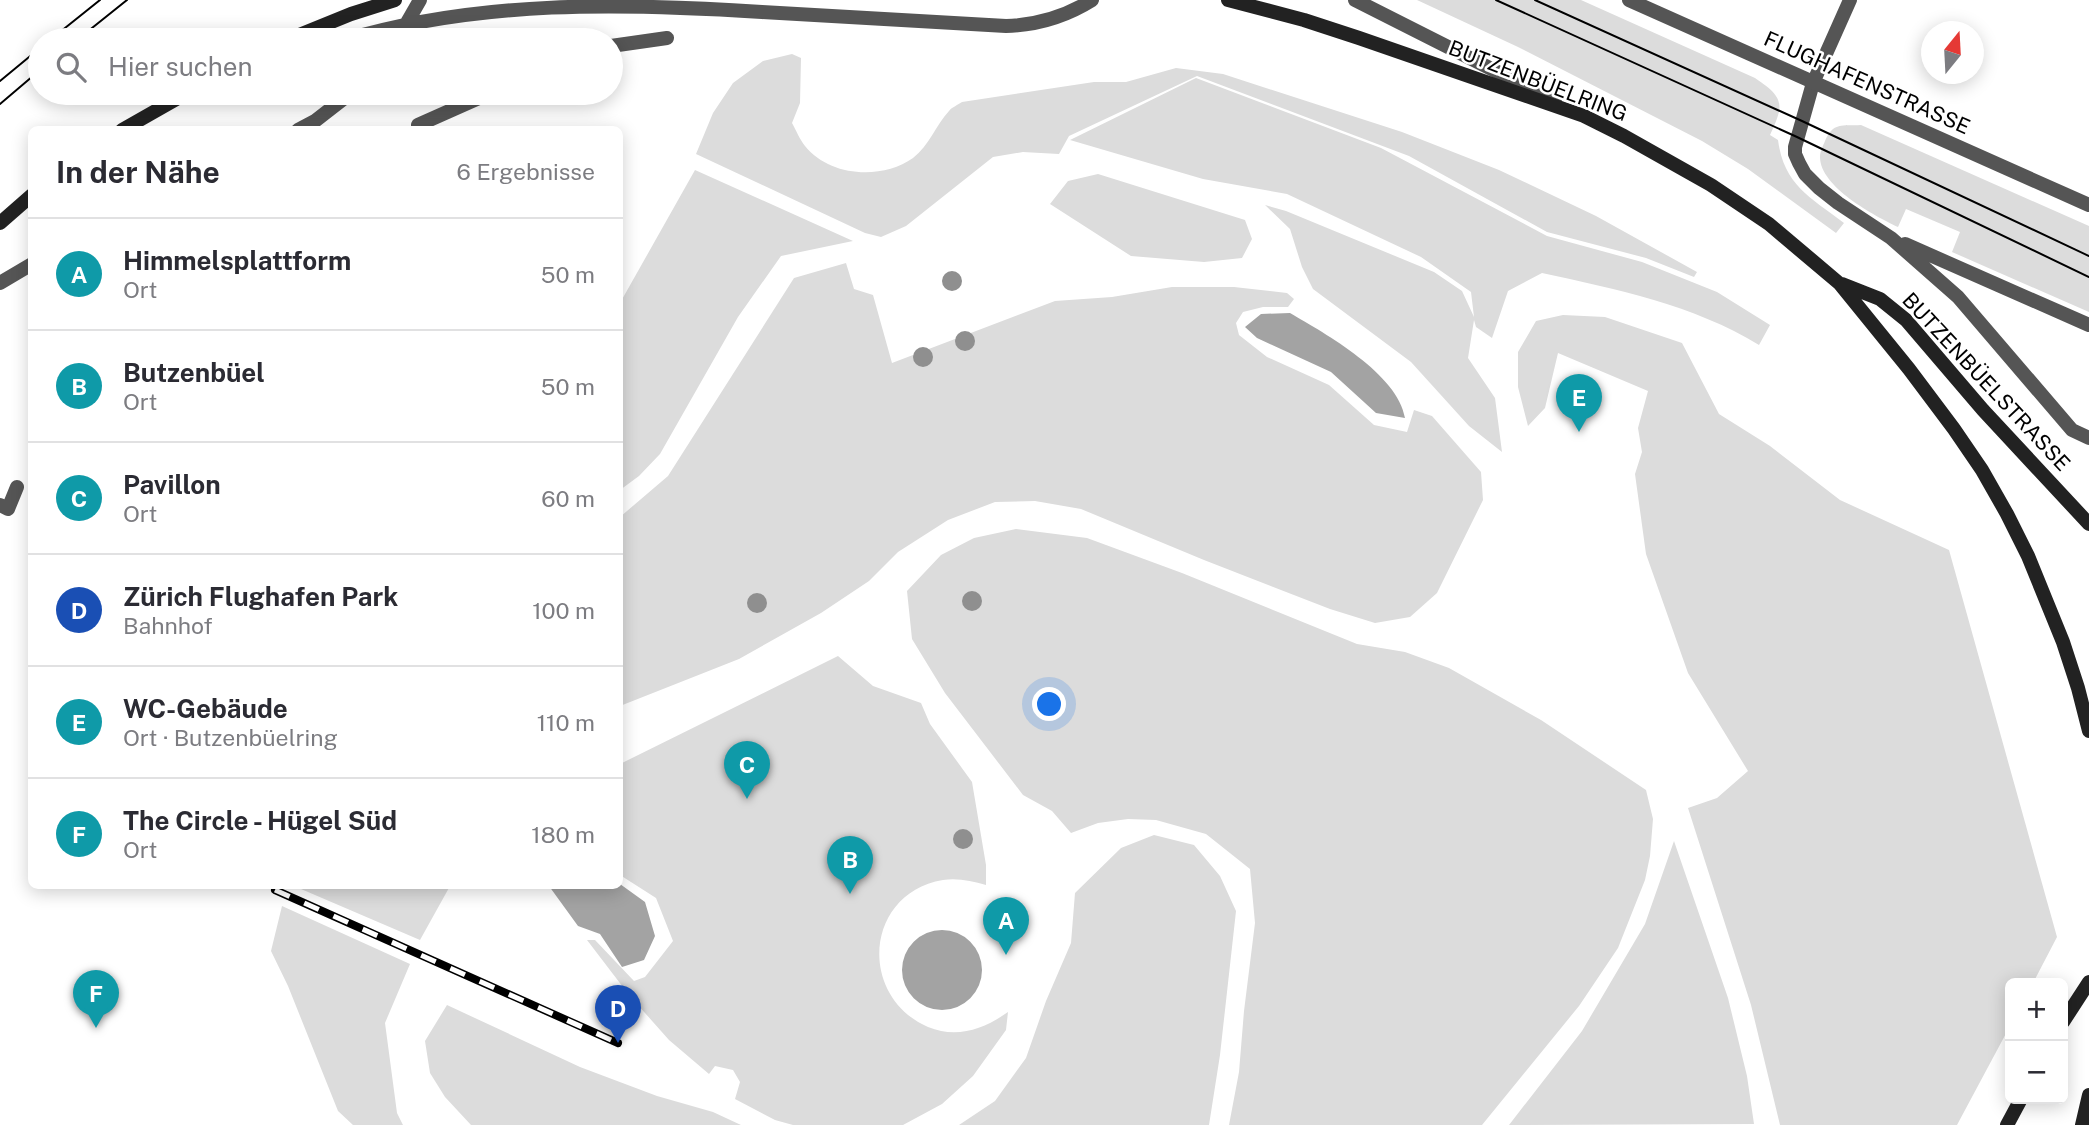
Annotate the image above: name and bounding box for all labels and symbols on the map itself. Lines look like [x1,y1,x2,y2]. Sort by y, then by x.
north arrow [1921,21,1984,84]
street label: FLUGHAFENSTRASSE [1760,26,1974,139]
street label: BUTZENBÜELRING [1445,35,1631,126]
street label: BUTZENBÜELSTRASSE [1897,287,2075,476]
pin: E [1556,374,1602,432]
your location [1032,687,1066,721]
pin: C [724,741,770,799]
pin: B [827,836,873,894]
pin: A [983,897,1029,955]
pin: F [73,970,119,1028]
pin: D [595,985,641,1043]

